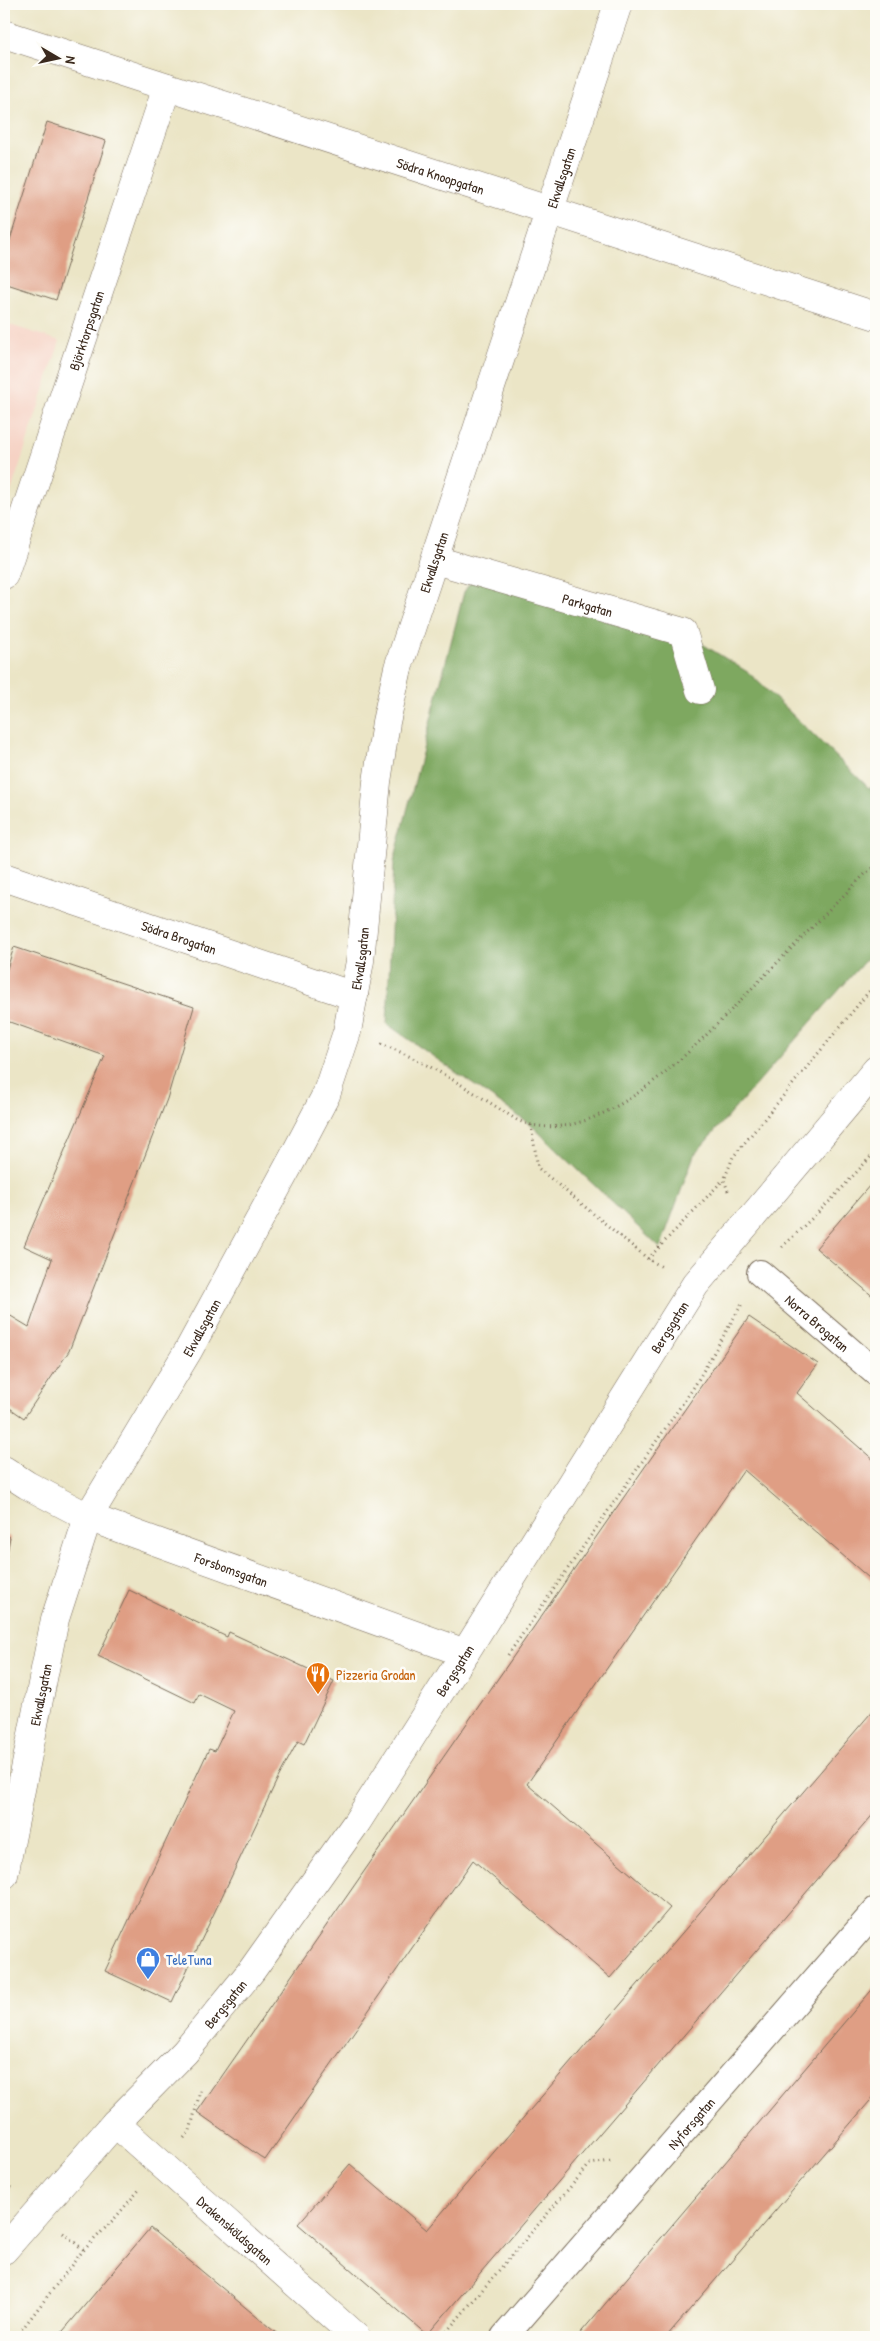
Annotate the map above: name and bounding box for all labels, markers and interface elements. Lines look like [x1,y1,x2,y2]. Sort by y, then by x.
north arrow [32,32,82,82]
text: N [61,55,81,66]
street label: Ekvallsgatan [542,145,579,210]
street label: Södra Knoopgatan [394,152,487,198]
street label: Björktorpsgatan [64,288,108,373]
street label: Ekvallsgatan [414,529,452,595]
street label: Parkgatan [560,588,615,621]
street label: Södra Brogatan [139,915,219,958]
street label: Ekvallsgatan [345,926,373,991]
street label: Norra Brogatan [781,1290,854,1356]
street label: Ekvallsgatan [178,1295,224,1360]
street label: Bergsgatan [645,1297,692,1356]
street label: Forsbomsgatan [191,1547,271,1591]
street label: Bergsgatan [430,1641,478,1700]
restaurant icon: Pizzeria Grodan [305,1661,331,1695]
street label: Ekvallsgatan [24,1662,55,1727]
place label: Pizzeria Grodan [336,1665,416,1684]
shop icon: TeleTuna [135,1946,161,1980]
place label: TeleTuna [166,1950,212,1969]
street label: Bergsgatan [199,1975,250,2032]
street label: Nyforsgatan [663,2093,718,2153]
street label: Drakensköldsgatan [194,2191,277,2269]

